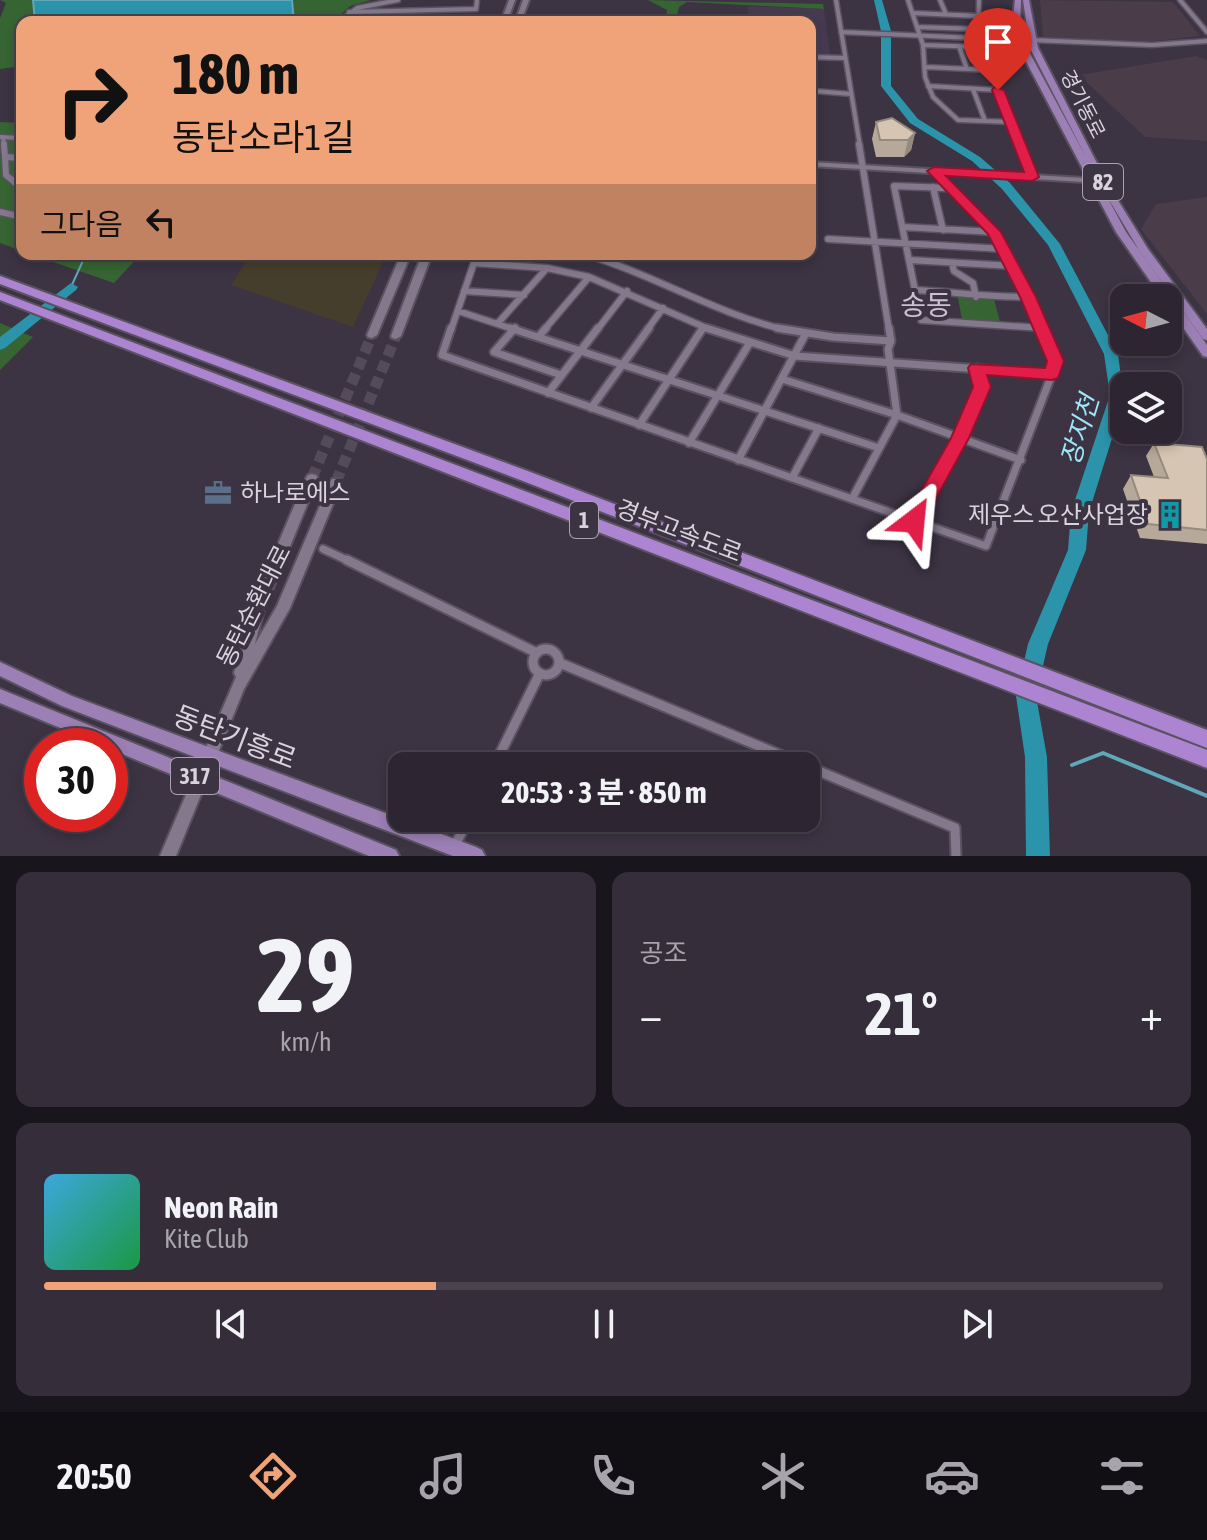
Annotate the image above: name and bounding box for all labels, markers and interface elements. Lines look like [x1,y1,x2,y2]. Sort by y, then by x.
pin [964,8,1032,90]
icon: arrive [976,20,1020,64]
text: 180 m [172,42,299,106]
icon: right [40,48,144,152]
street label: 경기동로 [1056,66,1110,142]
text: 동탄소라1길 [172,116,355,158]
road number: 82 [1083,164,1123,200]
icon: left [139,200,183,244]
text: 그다음 [40,207,123,241]
north arrow [1110,284,1182,356]
map controls [1110,284,1182,444]
district label: 송동 [900,289,952,321]
button: layers [1110,372,1182,444]
water label: 장지천 [1055,388,1106,469]
office icon: 하나로에스 [203,478,233,508]
place label: 하나로에스 [240,479,350,506]
position arrow [872,479,956,563]
street label: 경부고속도로 [612,494,746,567]
building icon: 제우스 오산사업장 [1155,500,1185,530]
place label: 제우스 오산사업장 [968,501,1148,528]
road number: 1 [570,502,598,538]
street label: 동탄순환대로 [211,541,296,671]
street label: 동탄기흥로 [169,699,301,775]
speed limit sign: 30 [24,728,128,832]
road number: 317 [171,758,219,794]
text: 20:53 · 3 분 · 850 m [501,775,707,809]
text: 29 [257,915,355,1034]
text: 공조 [640,938,687,968]
text: 21° [865,979,938,1048]
text: − [640,989,662,1039]
text: + [1140,989,1163,1039]
text: km/h [280,1027,332,1057]
text: Neon Rain [164,1190,278,1224]
text: Kite Club [164,1224,249,1254]
icon: previous [209,1302,253,1346]
icon: pause [582,1302,626,1346]
icon: next [955,1302,999,1346]
icon: directions [245,1448,301,1504]
icon: music [415,1448,471,1504]
icon: phone [585,1448,641,1504]
icon: climate [755,1448,811,1504]
icon: car [924,1448,980,1504]
icon: filters [1094,1448,1150,1504]
text: 20:50 [57,1455,132,1497]

